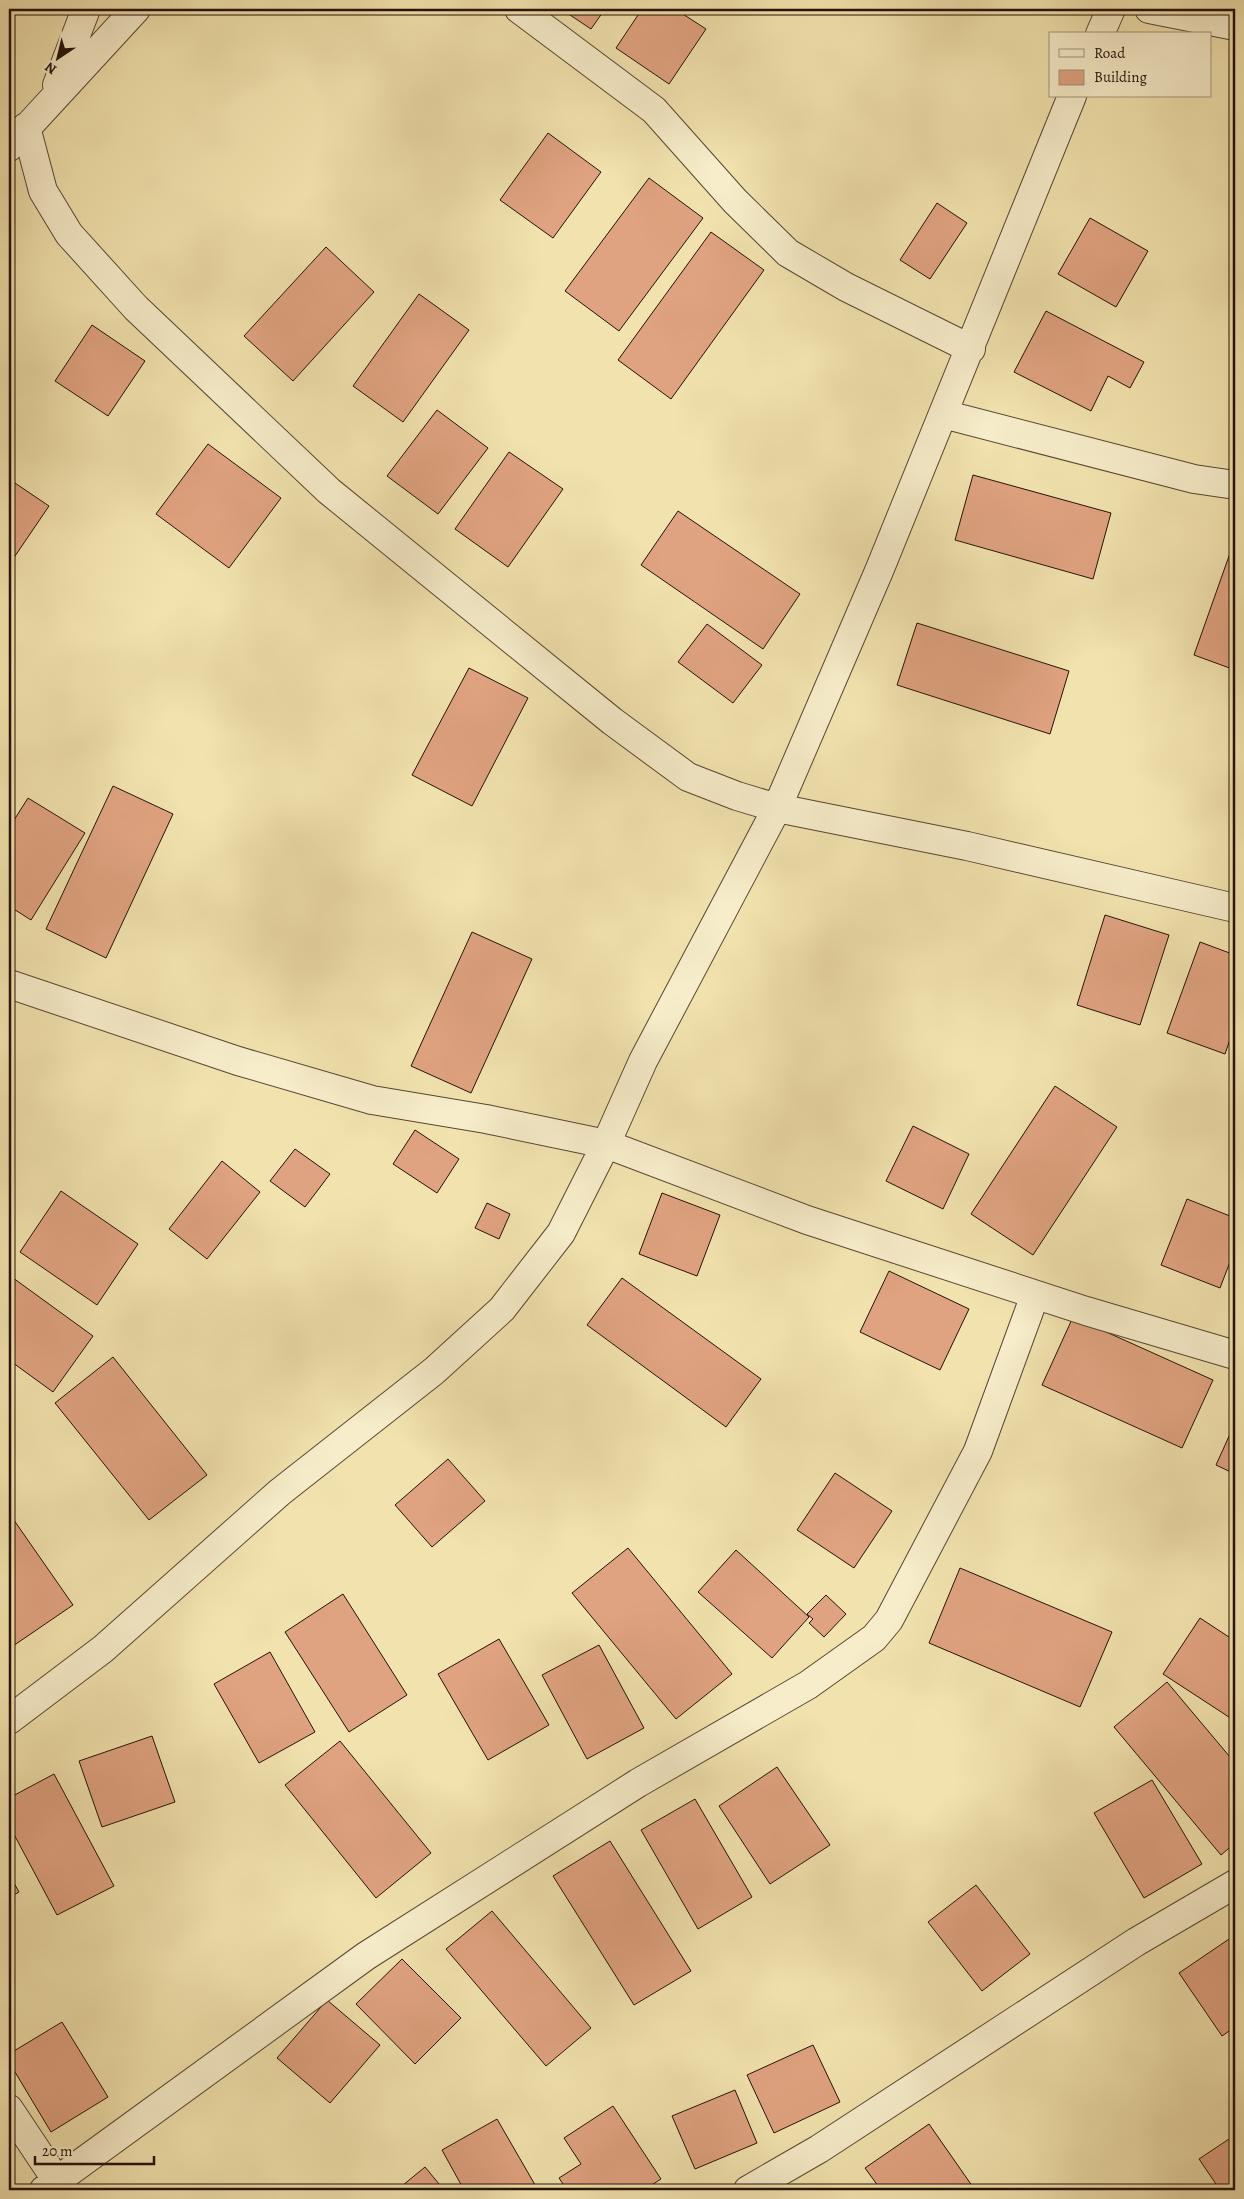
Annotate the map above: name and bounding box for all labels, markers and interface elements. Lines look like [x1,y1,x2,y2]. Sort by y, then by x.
north arrow [32,32,82,82]
legend [1049,32,1212,98]
text: Road [1094,43,1126,63]
text: N [41,58,60,79]
text: Building [1094,67,1147,87]
scale bar [35,2134,154,2166]
text: 20 m [42,2141,73,2161]

